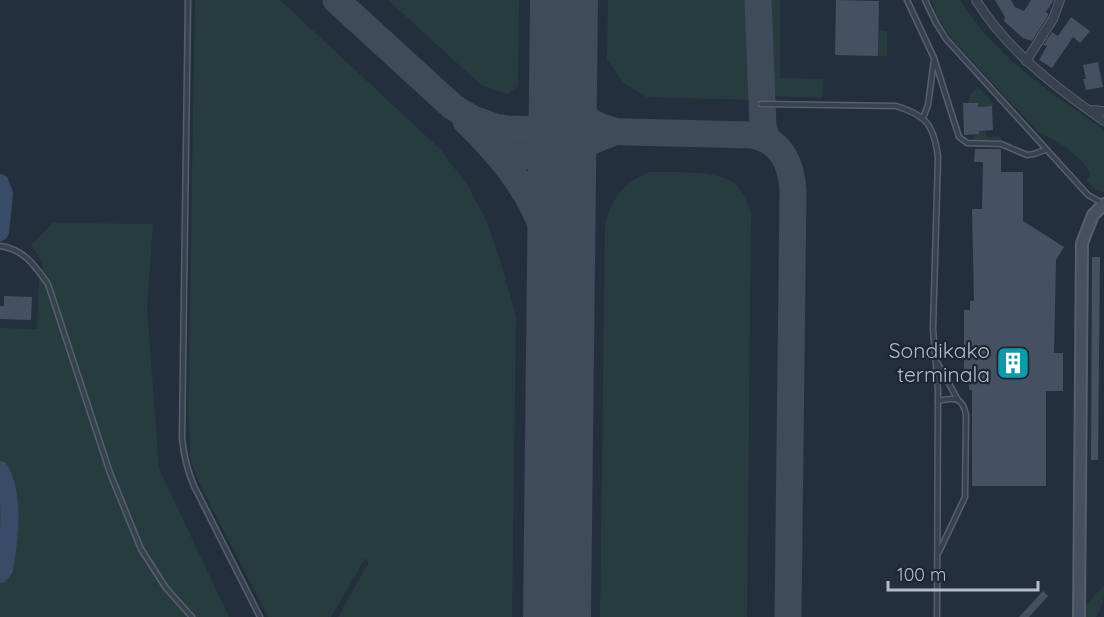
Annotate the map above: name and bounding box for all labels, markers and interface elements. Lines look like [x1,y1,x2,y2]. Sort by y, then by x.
place label: Sondikako terminala [889,337,990,387]
building icon: Sondikako terminala [995,345,1031,381]
scale bar [888,554,1038,592]
text: 100 m [897,563,946,586]

